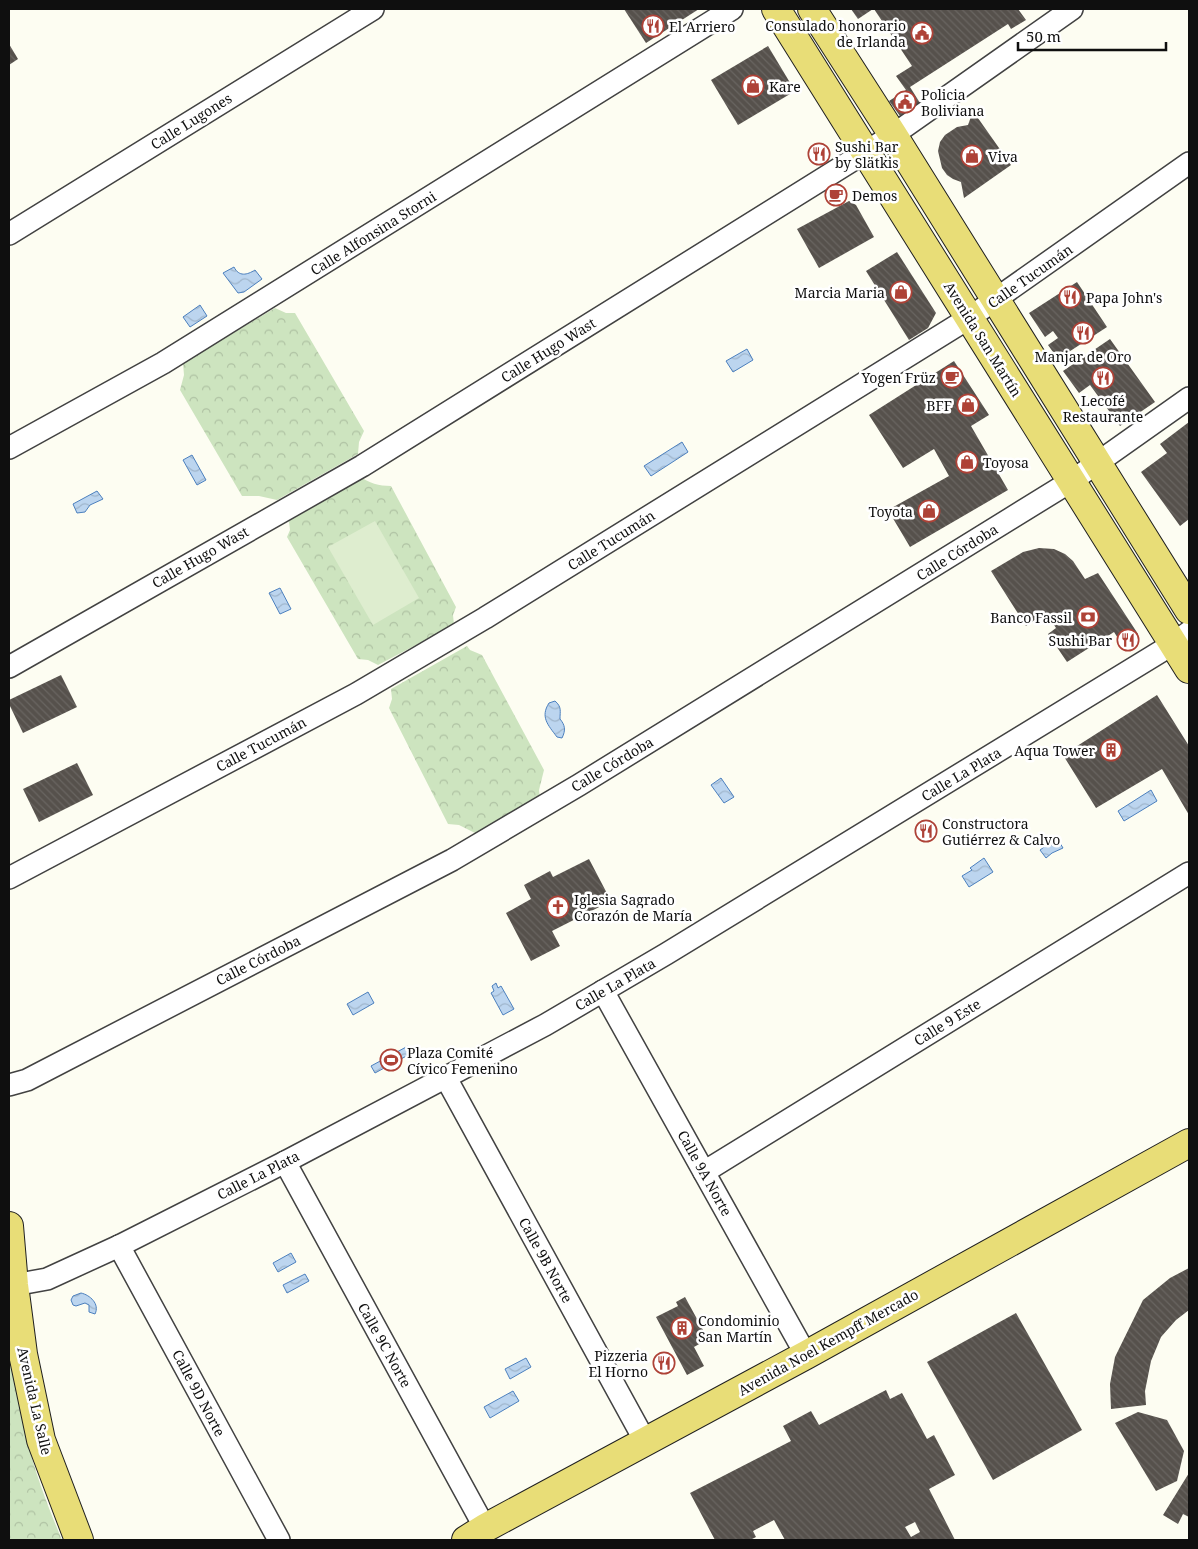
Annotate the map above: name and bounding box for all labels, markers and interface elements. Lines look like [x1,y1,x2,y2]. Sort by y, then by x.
restaurant icon: El Arriero [641,14,665,38]
place label: Consulado honorario de Irlanda [765,16,906,51]
place label: El Arriero [669,17,735,36]
scale bar [1018,20,1166,52]
public building icon: Consulado honorario de Irlanda [910,21,934,45]
text: 50 m [1026,26,1061,46]
shop icon: Kare [741,74,765,98]
place label: Kare [769,77,801,96]
place label: Policia Boliviana [921,85,985,120]
street label: Calle Lugones [147,88,235,154]
public building icon: Policia Boliviana [893,90,917,114]
place label: Sushi Bar by Slätkis [835,137,899,172]
restaurant icon: Sushi Bar by Slätkis [807,142,831,166]
shop icon: Viva [960,144,984,168]
place label: Viva [988,147,1018,166]
cafe icon: Demos [824,183,848,207]
street label: Calle Alfonsina Storni [307,186,440,279]
place label: Demos [852,186,897,205]
street label: Calle Tucumán [984,240,1076,312]
street label: Avenida San Martín [940,278,1026,400]
shop icon: Marcia Maria [889,280,913,304]
place label: Marcia Maria [795,283,885,302]
restaurant icon: Papa John's [1058,285,1082,309]
place label: Papa John's [1086,288,1162,307]
street label: Calle Hugo Wast [497,313,599,387]
restaurant icon: Manjar de Oro [1071,321,1095,345]
place label: Manjar de Oro [1034,347,1132,366]
cafe icon: Yogen Früz [940,365,964,389]
restaurant icon: Lecofé Restaurante [1091,366,1115,390]
place label: Yogen Früz [861,368,936,387]
place label: Lecofé Restaurante [1063,391,1143,426]
shop icon: BFF [956,393,980,417]
place label: BFF [926,396,952,415]
shop icon: Toyosa [955,450,979,474]
place label: Toyosa [983,453,1029,472]
shop icon: Toyota [917,499,941,523]
place label: Toyota [869,502,913,521]
street label: Calle Tucumán [564,506,658,574]
street label: Calle Córdoba [913,519,1001,585]
street label: Calle Hugo Wast [148,522,252,592]
bank icon: Banco Fassil [1076,605,1100,629]
place label: Banco Fassil [990,608,1073,627]
restaurant icon: Sushi Bar [1116,628,1140,652]
place label: Sushi Bar [1049,631,1112,650]
street label: Calle Tucumán [213,712,309,776]
street label: Calle Córdoba [567,732,657,796]
building icon: Aqua Tower [1099,738,1123,762]
place label: Aqua Tower [1014,741,1095,760]
street label: Calle La Plata [918,743,1005,805]
place label: Constructora Gutiérrez & Calvo [942,814,1060,849]
restaurant icon: Constructora Gutiérrez & Calvo [914,819,938,843]
place label: Iglesia Sagrado Corazón de María [574,890,693,925]
church icon: Iglesia Sagrado Corazón de María [546,895,570,919]
street label: Calle Córdoba [212,930,304,990]
street label: Calle La Plata [571,953,659,1015]
street label: Calle 9 Este [910,994,984,1050]
place label: Plaza Comité Cívico Femenino [407,1043,518,1078]
sports icon: Plaza Comité Cívico Femenino [379,1048,403,1072]
street label: Calle 9A Norte [674,1127,736,1219]
street label: Calle La Plata [214,1146,303,1204]
street label: Calle 9B Norte [515,1214,577,1306]
street label: Avenida Noel Kempff Mercado [734,1284,922,1400]
street label: Calle 9C Norte [354,1299,416,1391]
place label: Condominio San Martín [698,1311,780,1346]
building icon: Condominio San Martín [670,1316,694,1340]
street label: Avenida La Salle [13,1345,57,1457]
street label: Calle 9D Norte [168,1346,230,1440]
place label: Pizzeria El Horno [588,1346,648,1381]
restaurant icon: Pizzeria El Horno [652,1351,676,1375]

